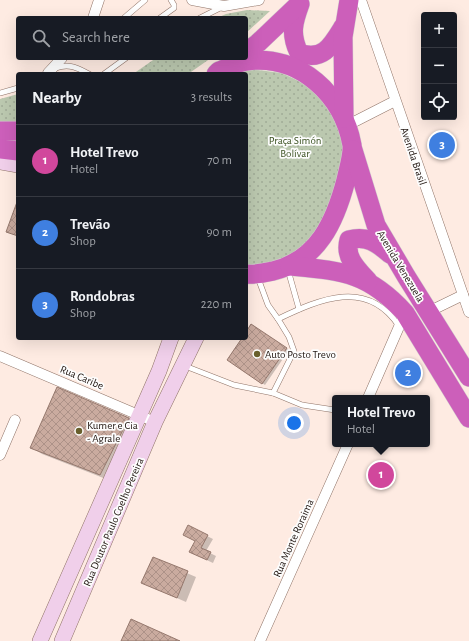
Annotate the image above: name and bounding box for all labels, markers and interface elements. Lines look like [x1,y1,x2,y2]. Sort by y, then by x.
map controls [421,12,457,120]
button: + [421,12,457,48]
search box [16,16,248,60]
icon: search [30,27,52,49]
text: Search here [62,30,130,45]
button: − [421,48,457,84]
button: locate [421,84,457,120]
text: Nearby [32,89,82,106]
text: 3 results [191,91,232,104]
street label: Avenida Brasil [398,126,429,187]
pin: 3 [429,130,455,160]
park label: Praça Simón Bolívar [269,135,321,159]
text: Hotel Trevo [70,145,139,160]
text: 1 [43,154,47,167]
text: 70 m [207,154,232,167]
text: Hotel [70,163,98,176]
text: Trevão [70,217,110,232]
text: 2 [42,226,48,239]
text: 90 m [206,226,232,239]
street label: Avenida Venezuela [375,229,426,304]
text: Shop [70,235,96,248]
text: Rondobras [70,289,135,304]
text: 3 [42,298,48,311]
text: 220 m [201,298,232,311]
text: Shop [70,307,96,320]
marker: Auto Posto Trevo [252,349,262,359]
place label: Auto Posto Trevo [265,349,336,360]
pin: 2 [395,358,421,388]
street label: Rua Caribe [58,363,105,392]
popup [332,395,430,447]
text: Hotel Trevo [347,405,415,420]
your location [284,413,304,433]
place label: Kumer e Cia - Agrale [87,420,138,444]
text: Hotel [347,423,375,436]
marker: Kumer e Cia - Agrale [74,426,84,436]
street label: Rua Doutor Paulo Coelho Pereira [81,456,146,588]
pin: 1 [368,460,394,490]
street label: Rua Monte Roraima [271,498,316,579]

